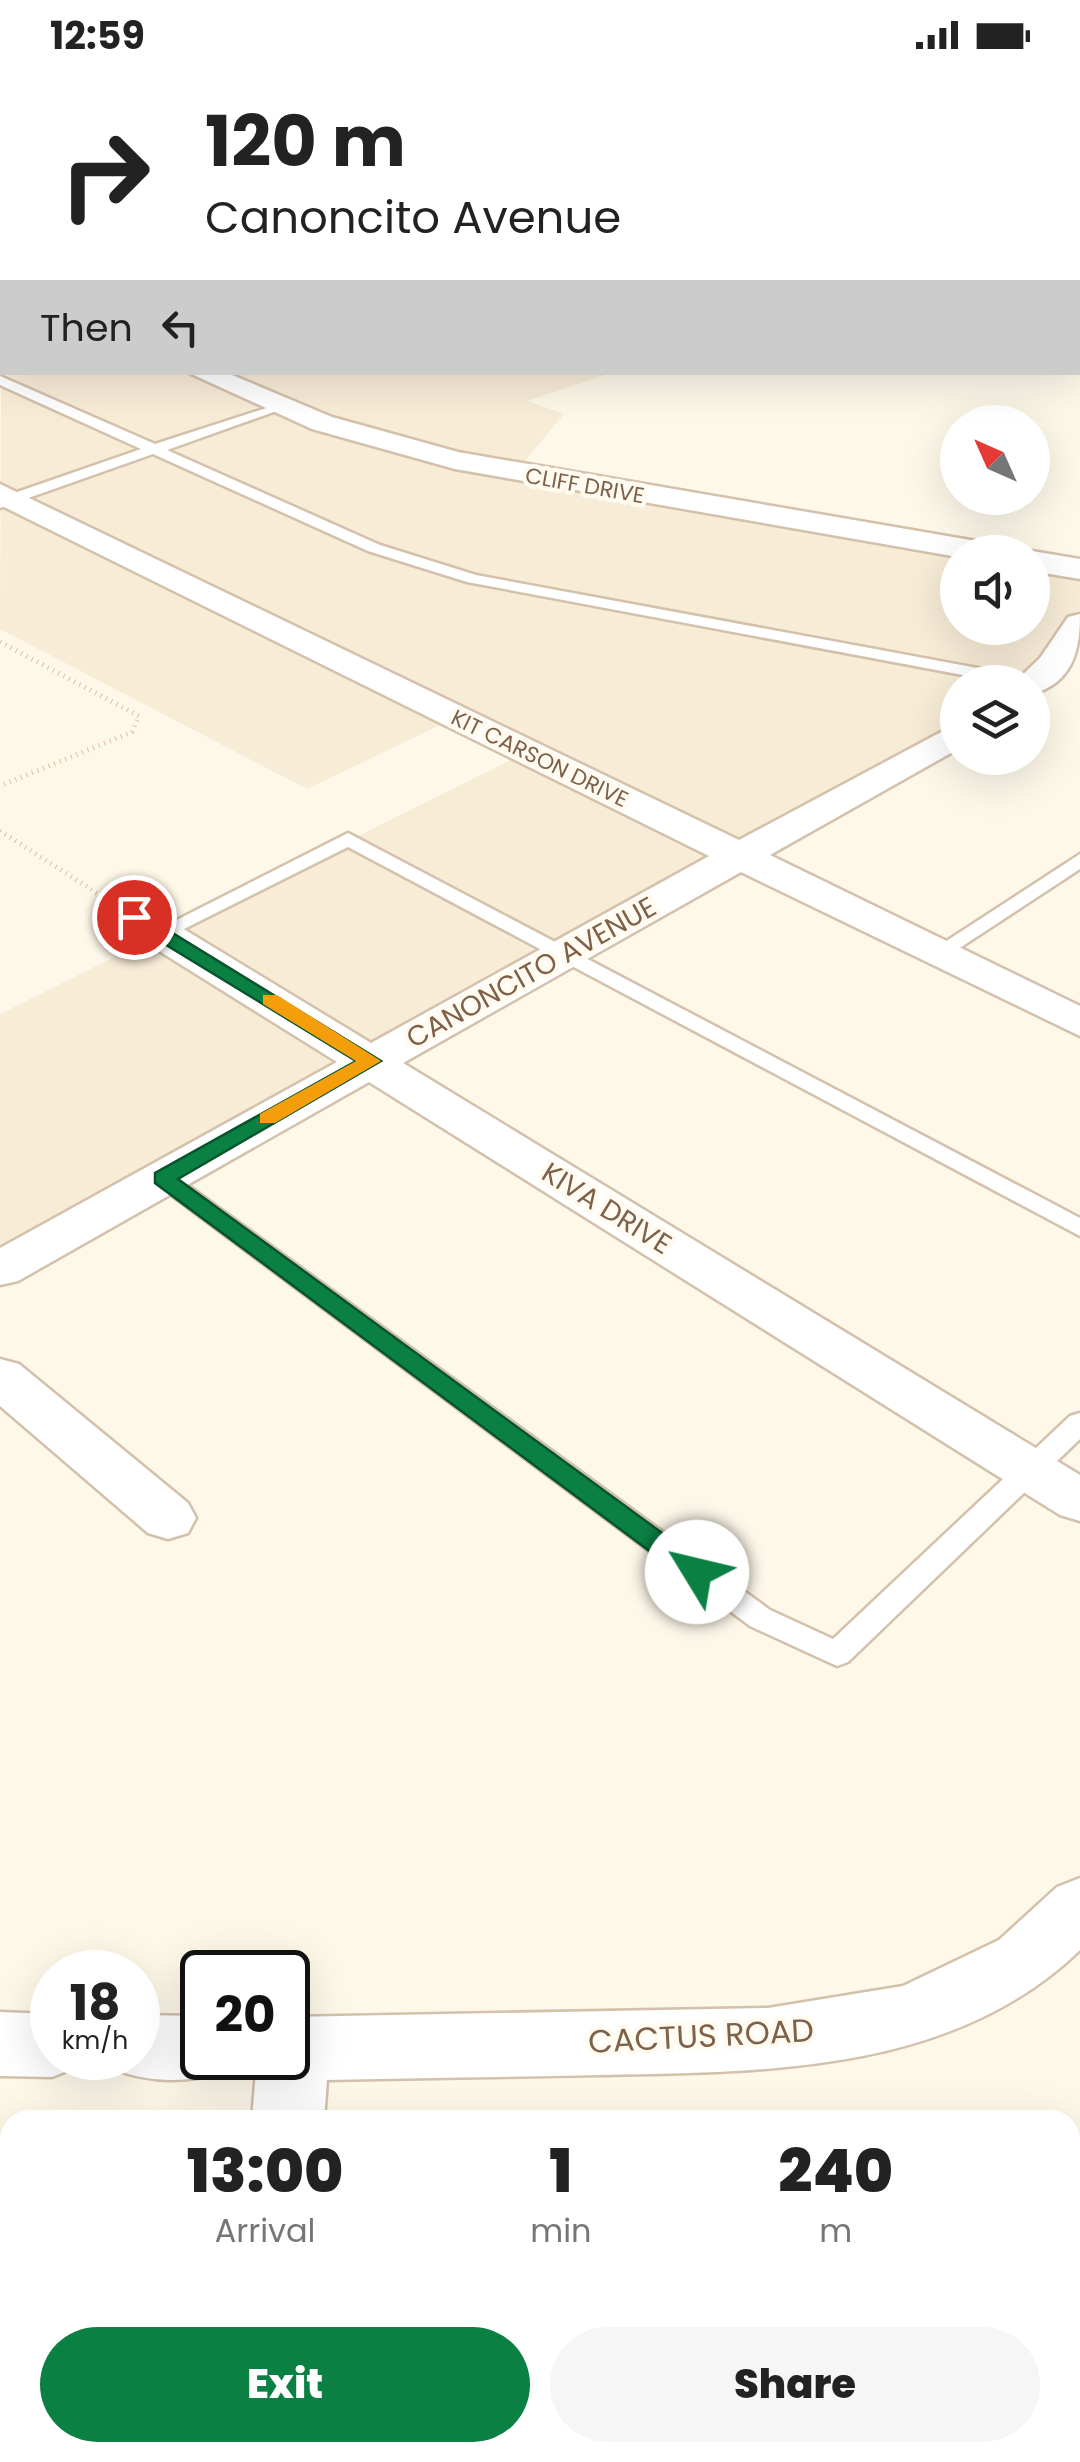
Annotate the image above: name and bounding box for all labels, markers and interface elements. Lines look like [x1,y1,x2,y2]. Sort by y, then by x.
text: 12:59 [50,9,145,62]
text: 120 m [205,92,406,191]
icon: right [40,110,170,240]
text: Canoncito Avenue [205,186,621,249]
icon: left [153,300,208,355]
text: Then [40,301,133,354]
north arrow [940,405,1050,515]
map controls [940,405,1050,775]
street label: CLIFF DRIVE [523,460,647,511]
button: sound [940,535,1050,645]
button: layers [940,665,1050,775]
street label: KIT CARSON DRIVE [446,702,634,815]
pin [92,875,177,960]
street label: CANONCITO AVENUE [399,887,663,1057]
icon: arrive [107,890,162,945]
street label: KIVA DRIVE [535,1153,679,1264]
position arrow [645,1520,749,1624]
speed limit sign: 20 [180,1950,310,2080]
text: 18 [69,1967,121,2038]
street label: CACTUS ROAD [587,2007,815,2064]
text: km/h [62,2023,128,2058]
text: 13:00 [187,2129,344,2213]
text: 1 [549,2129,572,2213]
text: 240 [778,2129,893,2213]
text: Arrival [215,2208,316,2253]
text: min [530,2208,592,2253]
text: m [819,2208,852,2253]
button: Exit [40,2327,530,2442]
button: Share [550,2327,1040,2442]

